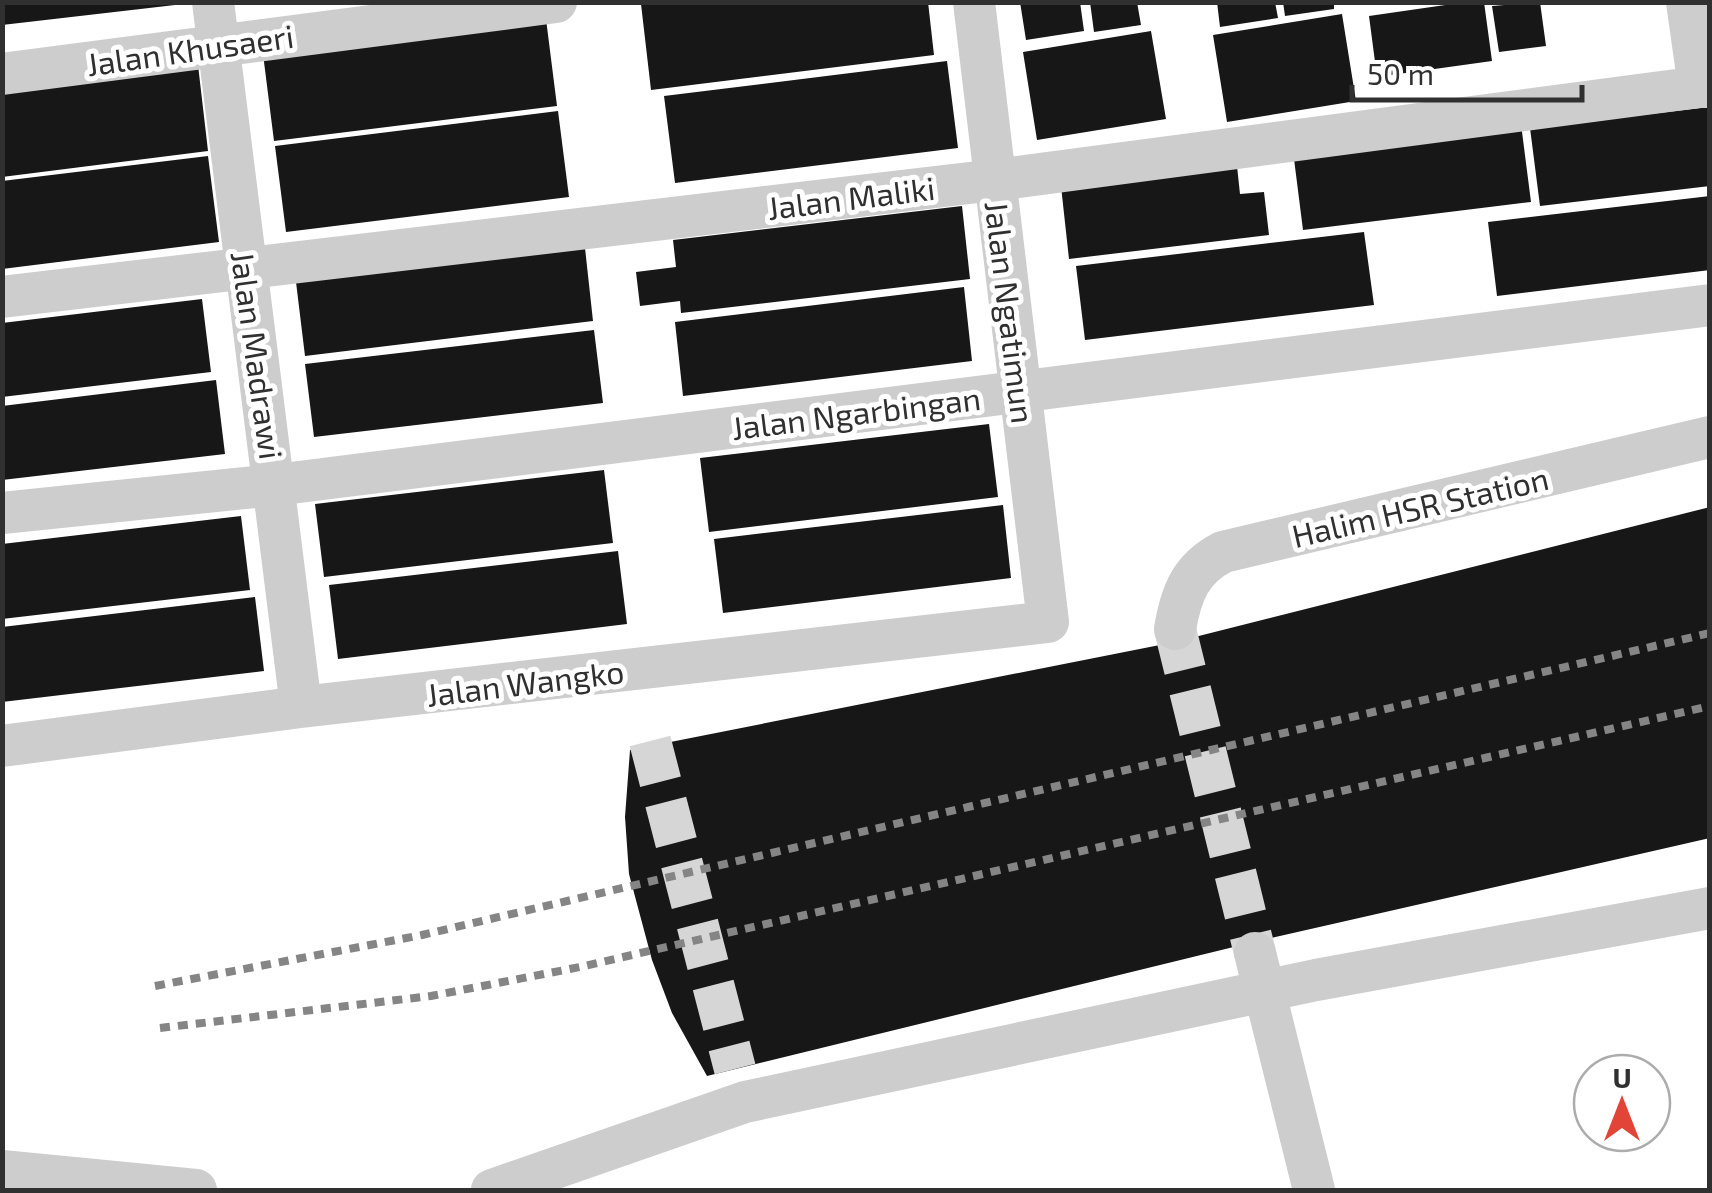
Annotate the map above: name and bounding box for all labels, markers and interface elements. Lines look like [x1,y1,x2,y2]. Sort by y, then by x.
street label: Jalan Khusaeri [84,16,296,82]
scale bar [1352,40,1582,102]
text: 50 m [1367,55,1434,91]
street label: Jalan Maliki [765,168,937,226]
street label: Jalan Ngatimun [978,198,1044,426]
street label: Jalan Madrawi [225,248,291,462]
street label: Jalan Ngarbingan [729,378,983,446]
street label: Halim HSR Station [1288,458,1552,554]
street label: Jalan Wangko [424,651,626,713]
north arrow [1572,1053,1672,1153]
text: U [1612,1060,1632,1094]

